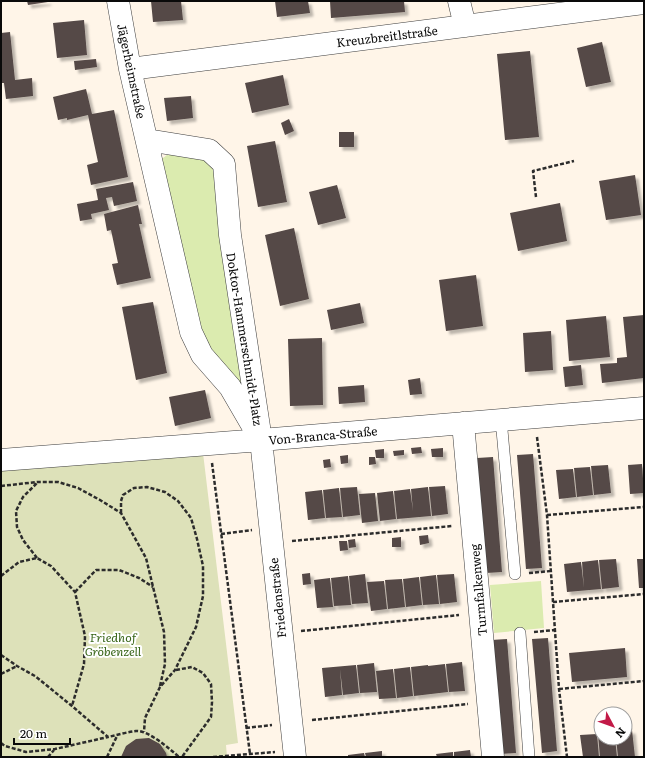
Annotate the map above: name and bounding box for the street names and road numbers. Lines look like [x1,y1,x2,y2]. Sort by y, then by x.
street label: Kreuzbreitlstraße [335,21,439,51]
street label: Jägerheimstraße [113,22,151,120]
street label: Doktor-Hammerschmidt-Platz [222,251,268,427]
street label: Von-Branca-Straße [268,421,378,449]
street label: Turmfalkenweg [465,543,491,637]
street label: Friedenstraße [264,557,290,639]

